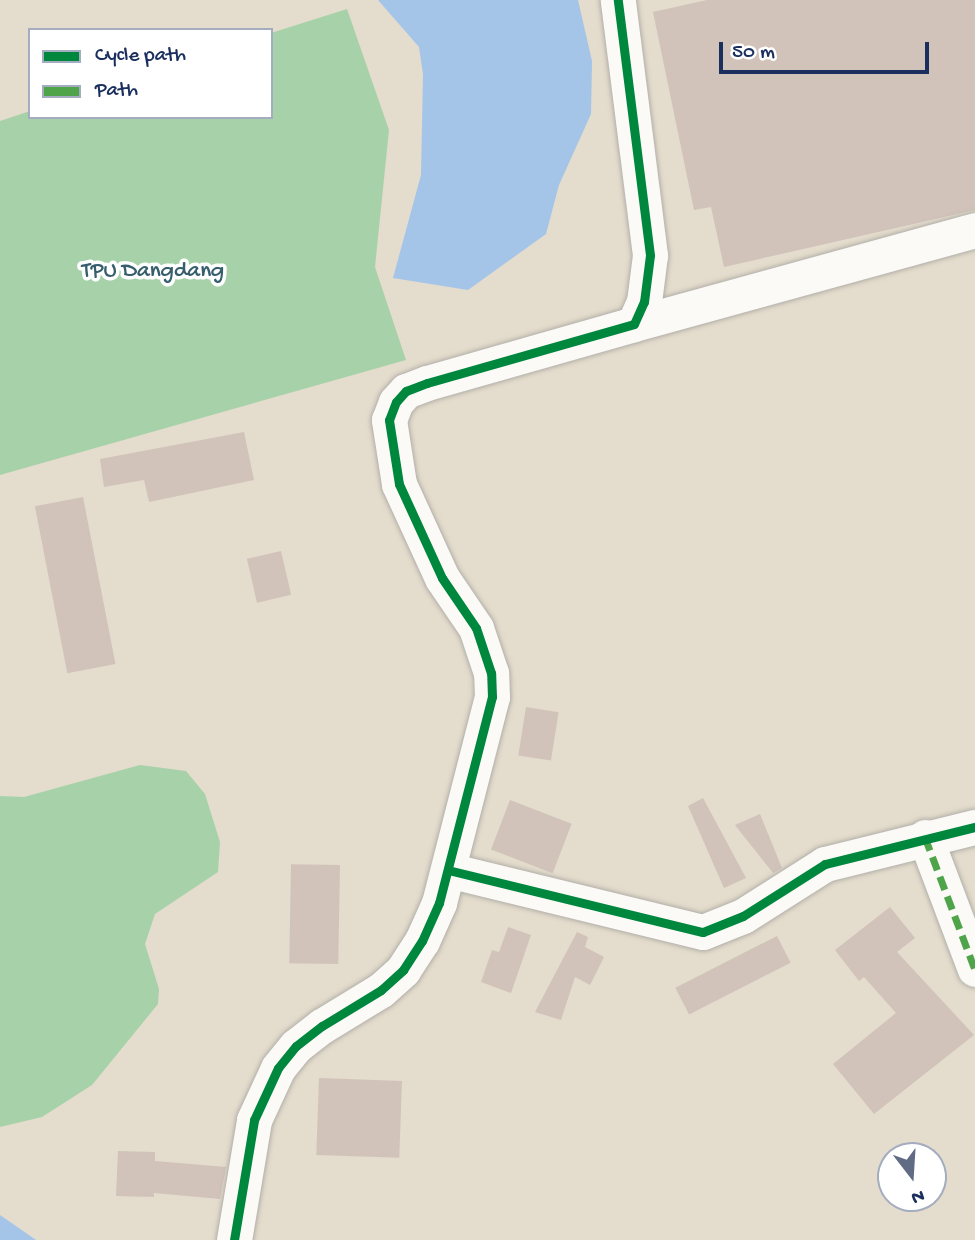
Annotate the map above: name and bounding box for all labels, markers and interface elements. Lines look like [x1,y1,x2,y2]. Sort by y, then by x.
legend [28,28,273,119]
scale bar [723,28,933,72]
text: 50 m [732,41,775,66]
text: Cycle path [95,44,186,69]
text: Path [95,79,138,104]
park label: TPU Dangdang [82,258,224,286]
north arrow [877,1142,947,1212]
text: N [908,1183,927,1208]

